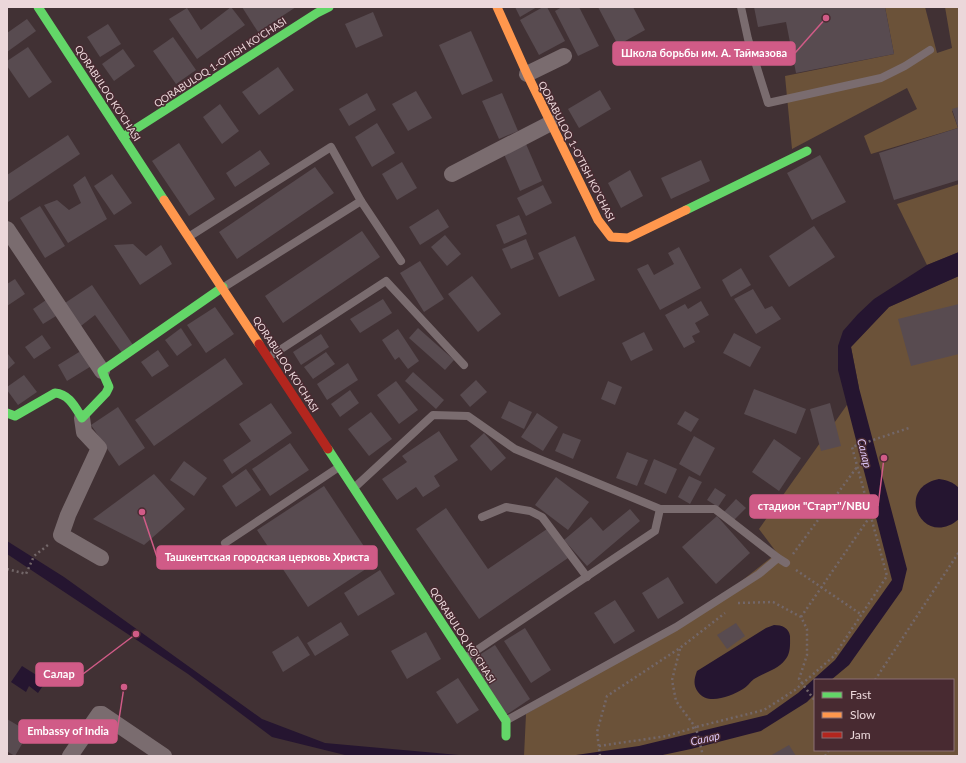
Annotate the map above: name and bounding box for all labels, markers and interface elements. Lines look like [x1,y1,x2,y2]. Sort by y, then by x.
street label: QORABULOQ 1-O'TISH KO'CHASI [151,15,289,109]
callout: Школа борьбы им. А. Таймазова [613,42,795,65]
street label: QORABULOQ KO'CHASI [73,43,143,143]
text: Школа борьбы им. А. Таймазова [621,46,787,59]
street label: QORABULOQ 1-O'TISH KO'CHASI [536,79,618,223]
street label: QORABULOQ KO'CHASI [251,314,321,414]
water label: Салар [855,437,875,469]
callout: стадион "Старт"/NBU [750,495,878,518]
text: стадион "Старт"/NBU [758,499,870,512]
callout: Ташкентская городская церковь Христа [157,546,377,569]
text: Ташкентская городская церковь Христа [165,550,369,563]
street label: QORABULOQ KO'CHASI [428,585,498,685]
callout: Салар [36,663,83,686]
text: Салар [43,667,75,680]
legend [814,679,954,751]
text: Fast [850,687,872,702]
text: Slow [850,707,876,722]
callout: Embassy of India [19,720,117,743]
text: Embassy of India [27,724,109,737]
text: Jam [850,727,871,742]
water label: Салар [689,728,721,748]

